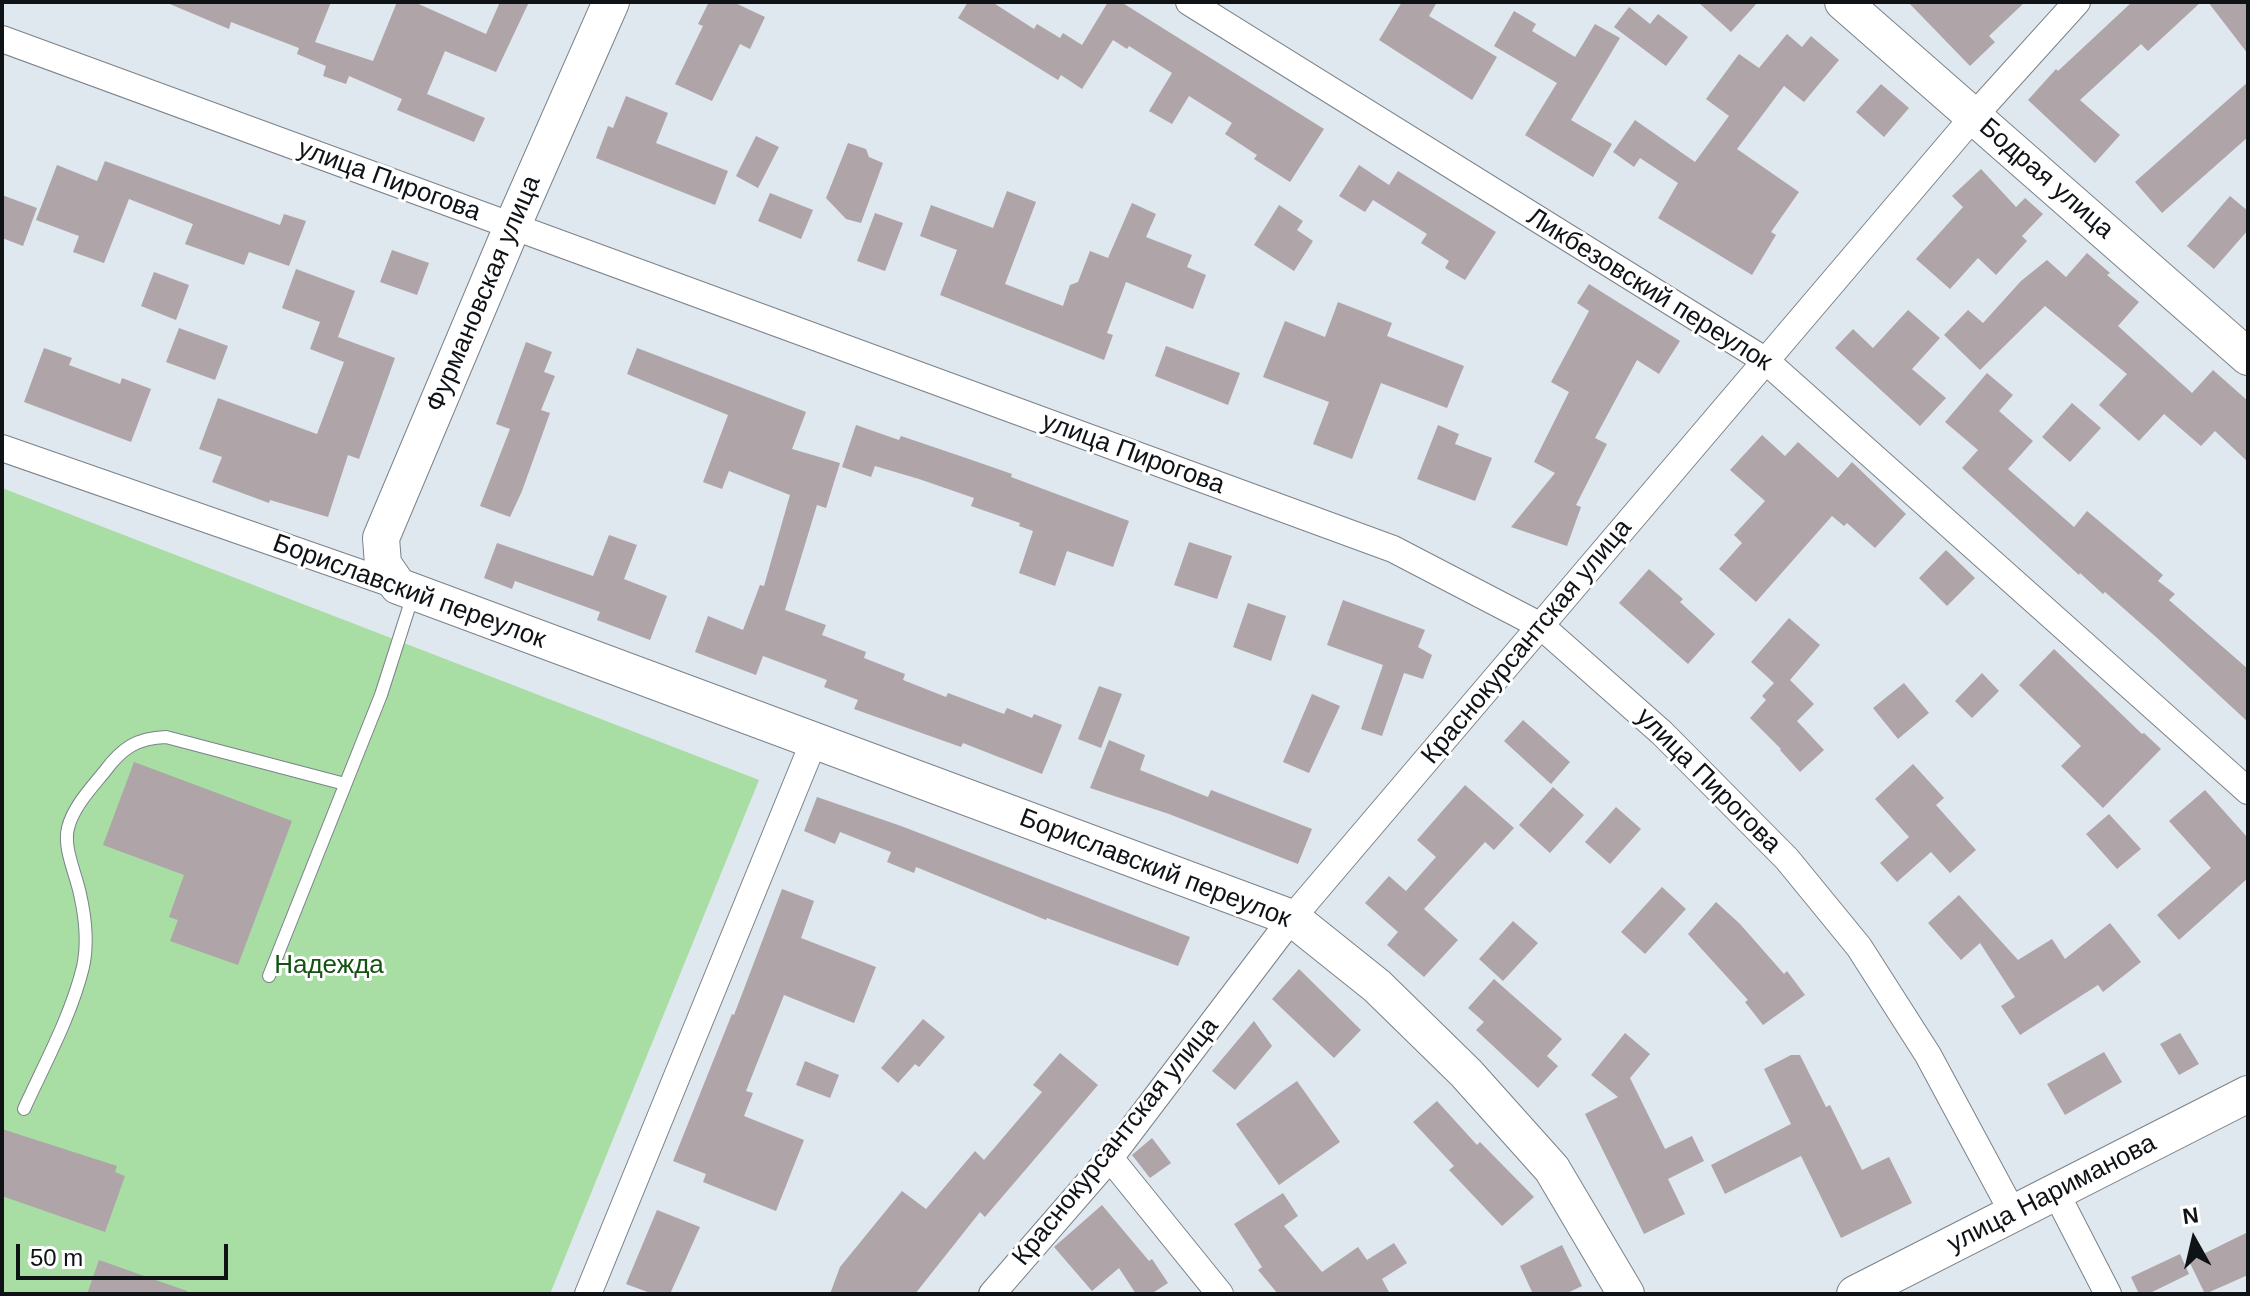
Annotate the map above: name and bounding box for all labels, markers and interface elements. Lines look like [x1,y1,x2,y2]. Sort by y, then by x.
street label: Бодрая улица [1972,112,2120,246]
street label: улица Пирогова [293,133,485,229]
street label: Фурмановская улица [420,171,548,417]
street label: Ликбезовский переулок [1521,202,1777,378]
street label: улица Пирогова [1037,406,1229,502]
street label: Краснокурсантская улица [1415,513,1639,771]
street label: Бориславский переулок [268,528,550,656]
street label: улица Пирогова [1629,702,1787,860]
street label: Бориславский переулок [1015,803,1295,935]
park label: Надежда [274,950,384,982]
street label: Краснокурсантская улица [1006,1012,1226,1272]
street label: улица Нариманова [1942,1128,2162,1260]
north arrow [2154,1200,2234,1280]
text: N [2181,1202,2200,1229]
scale bar [20,1228,232,1278]
text: 50 m [30,1244,83,1271]

